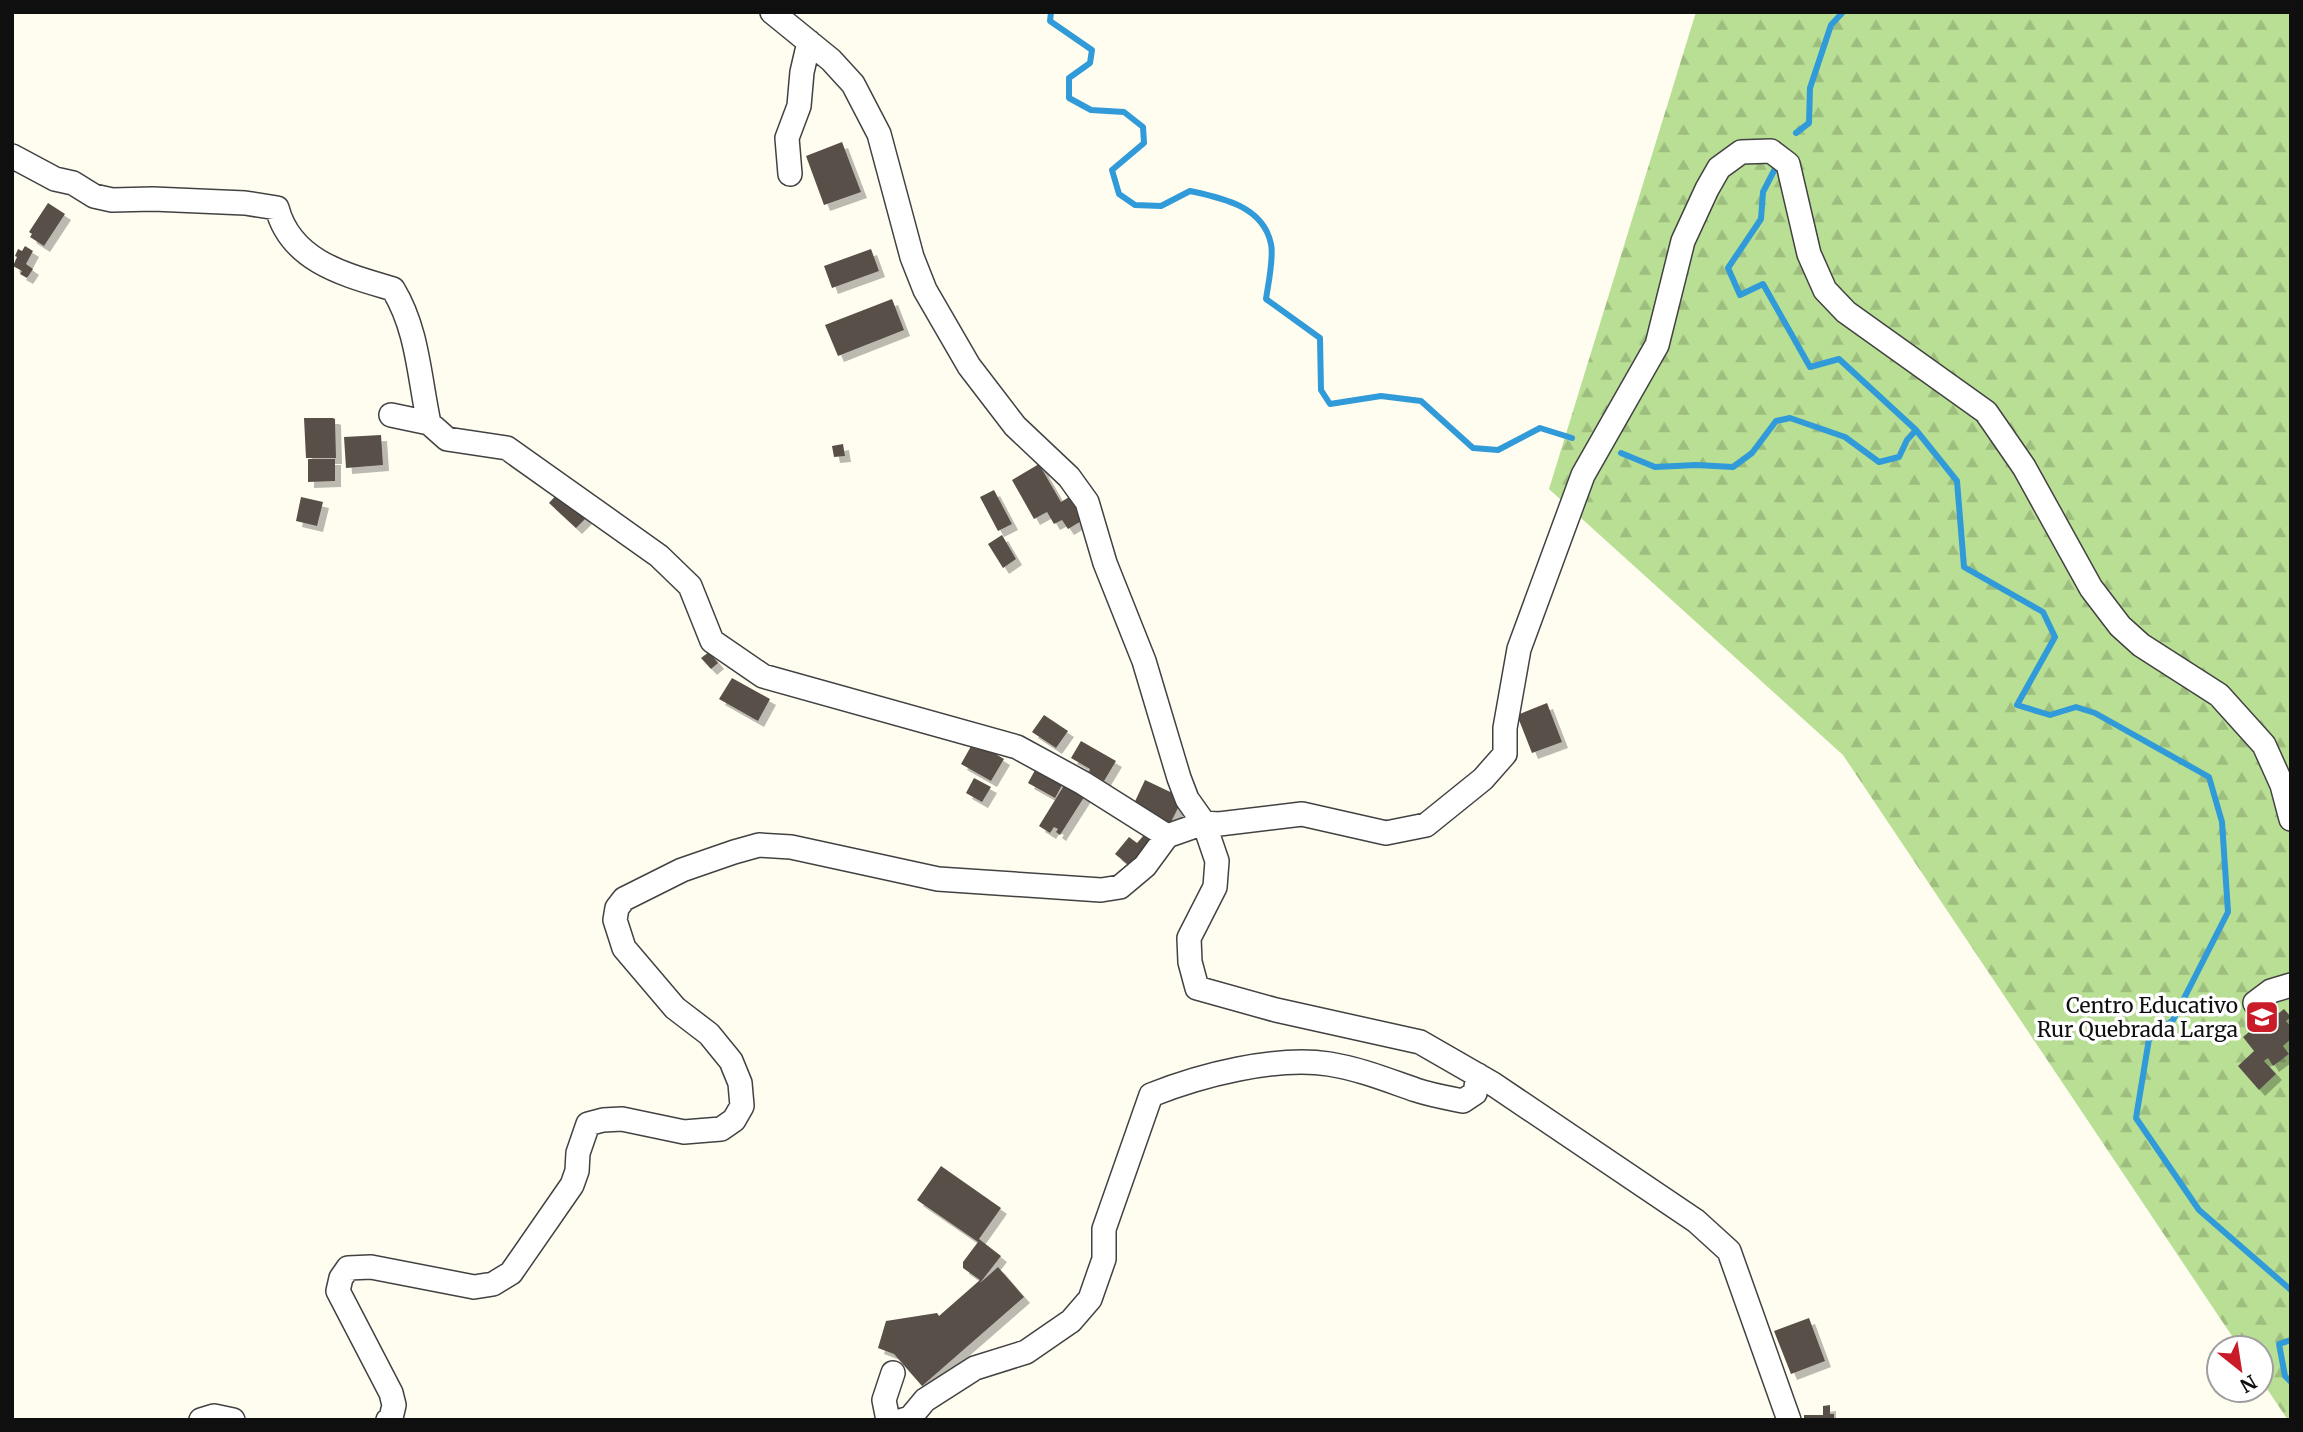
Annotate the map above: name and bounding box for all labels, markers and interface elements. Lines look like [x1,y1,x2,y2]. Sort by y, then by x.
place label: Centro Educativo Rur Quebrada Larga [2037,992,2238,1043]
school or university icon: Centro Educativo Rur Quebrada Larga [2243,998,2281,1036]
north arrow [2205,1334,2275,1404]
text: N [2236,1370,2261,1398]

